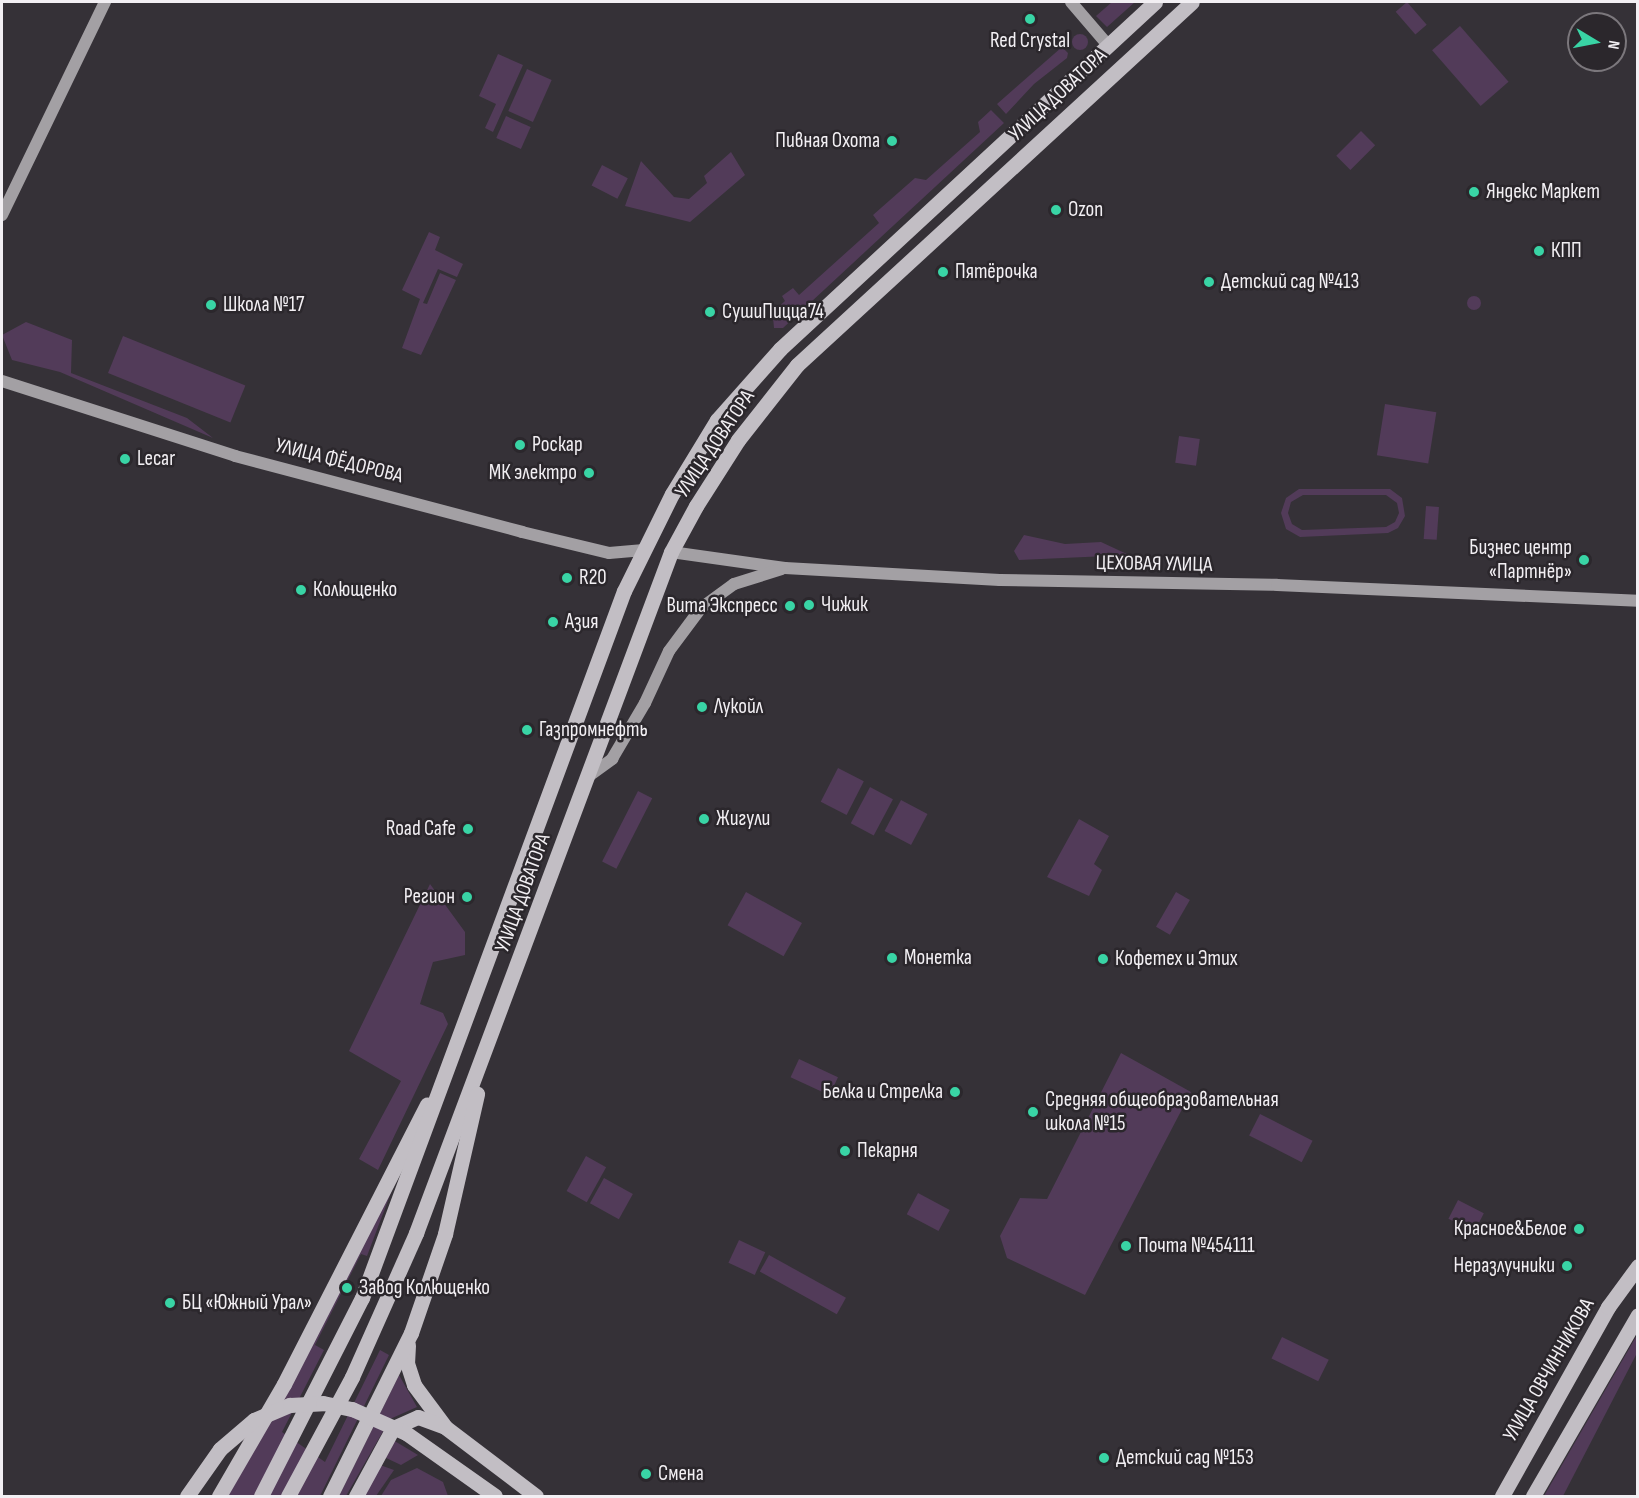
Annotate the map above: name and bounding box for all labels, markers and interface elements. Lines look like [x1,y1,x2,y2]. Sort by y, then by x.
marker: Red Crystal [1023,12,1037,26]
north arrow [1567,12,1627,72]
place label: Red Crystal [990,28,1070,54]
text: N [1603,39,1623,51]
street label: УЛИЦА ДОВАТОРА [1004,43,1112,147]
place label: Пивная Охота [775,128,880,154]
marker: Пивная Охота [885,134,899,148]
place label: Яндекс Маркет [1486,179,1600,205]
marker: Яндекс Маркет [1467,185,1481,199]
place label: Ozon [1068,197,1103,223]
marker: Ozon [1049,203,1063,217]
place label: КПП [1551,238,1582,264]
marker: КПП [1532,244,1546,258]
place label: Пятёрочка [955,259,1038,285]
marker: Пятёрочка [936,265,950,279]
place label: Детский сад №413 [1221,269,1359,295]
marker: Детский сад №413 [1202,275,1216,289]
place label: Школа №17 [223,292,304,318]
marker: Школа №17 [204,298,218,312]
place label: СушиПицца74 [722,299,824,325]
marker: СушиПицца74 [703,305,717,319]
street label: УЛИЦА ДОВАТОРА [670,385,760,503]
place label: Роскар [532,432,583,458]
street label: УЛИЦА ФЁДОРОВА [273,433,405,489]
marker: Роскар [513,438,527,452]
place label: Lecar [137,446,175,472]
marker: Lecar [118,452,132,466]
place label: МК электро [489,460,577,486]
marker: МК электро [582,466,596,480]
place label: Бизнес центр «Партнёр» [1469,535,1572,585]
street label: ЦЕХОВАЯ УЛИЦА [1095,550,1213,578]
marker: Бизнес центр «Партнёр» [1577,553,1591,567]
place label: R20 [579,565,607,591]
marker: R20 [560,571,574,585]
place label: Колющенко [313,577,397,603]
marker: Колющенко [294,583,308,597]
place label: Чижик [821,592,868,618]
place label: Вита Экспресс [666,593,778,619]
marker: Чижик [802,598,816,612]
marker: Вита Экспресс [783,599,797,613]
place label: Азия [565,609,599,635]
marker: Азия [546,615,560,629]
place label: Лукойл [714,694,763,720]
marker: Лукойл [695,700,709,714]
place label: Газпромнефть [539,717,648,743]
marker: Газпромнефть [520,723,534,737]
place label: Жигули [716,806,770,832]
marker: Жигули [697,812,711,826]
place label: Road Cafe [386,816,456,842]
marker: Road Cafe [461,822,475,836]
street label: УЛИЦА ДОВАТОРА [490,830,556,956]
place label: Регион [404,884,455,910]
marker: Регион [460,890,474,904]
place label: Монетка [904,945,972,971]
place label: Кофетех и Этих [1115,946,1238,972]
marker: Монетка [885,951,899,965]
marker: Кофетех и Этих [1096,952,1110,966]
place label: Белка и Стрелка [823,1079,943,1105]
marker: Белка и Стрелка [948,1085,962,1099]
place label: Средняя общеобразовательная школа №15 [1045,1087,1279,1137]
marker: Средняя общеобразовательная школа №15 [1026,1105,1040,1119]
place label: Пекарня [857,1138,918,1164]
marker: Пекарня [838,1144,852,1158]
place label: Красное&Белое [1454,1216,1567,1242]
marker: Красное&Белое [1572,1222,1586,1236]
place label: Почта №454111 [1138,1233,1255,1259]
marker: Почта №454111 [1119,1239,1133,1253]
place label: Неразлучники [1453,1253,1555,1279]
marker: Неразлучники [1560,1259,1574,1273]
place label: Завод Колющенко [359,1275,490,1301]
marker: Завод Колющенко [340,1281,354,1295]
place label: БЦ «Южный Урал» [182,1290,312,1316]
street label: УЛИЦА ОВЧИННИКОВА [1498,1294,1600,1446]
marker: БЦ «Южный Урал» [163,1296,177,1310]
place label: Детский сад №153 [1116,1445,1254,1471]
marker: Детский сад №153 [1097,1451,1111,1465]
place label: Смена [658,1461,704,1487]
marker: Смена [639,1467,653,1481]

